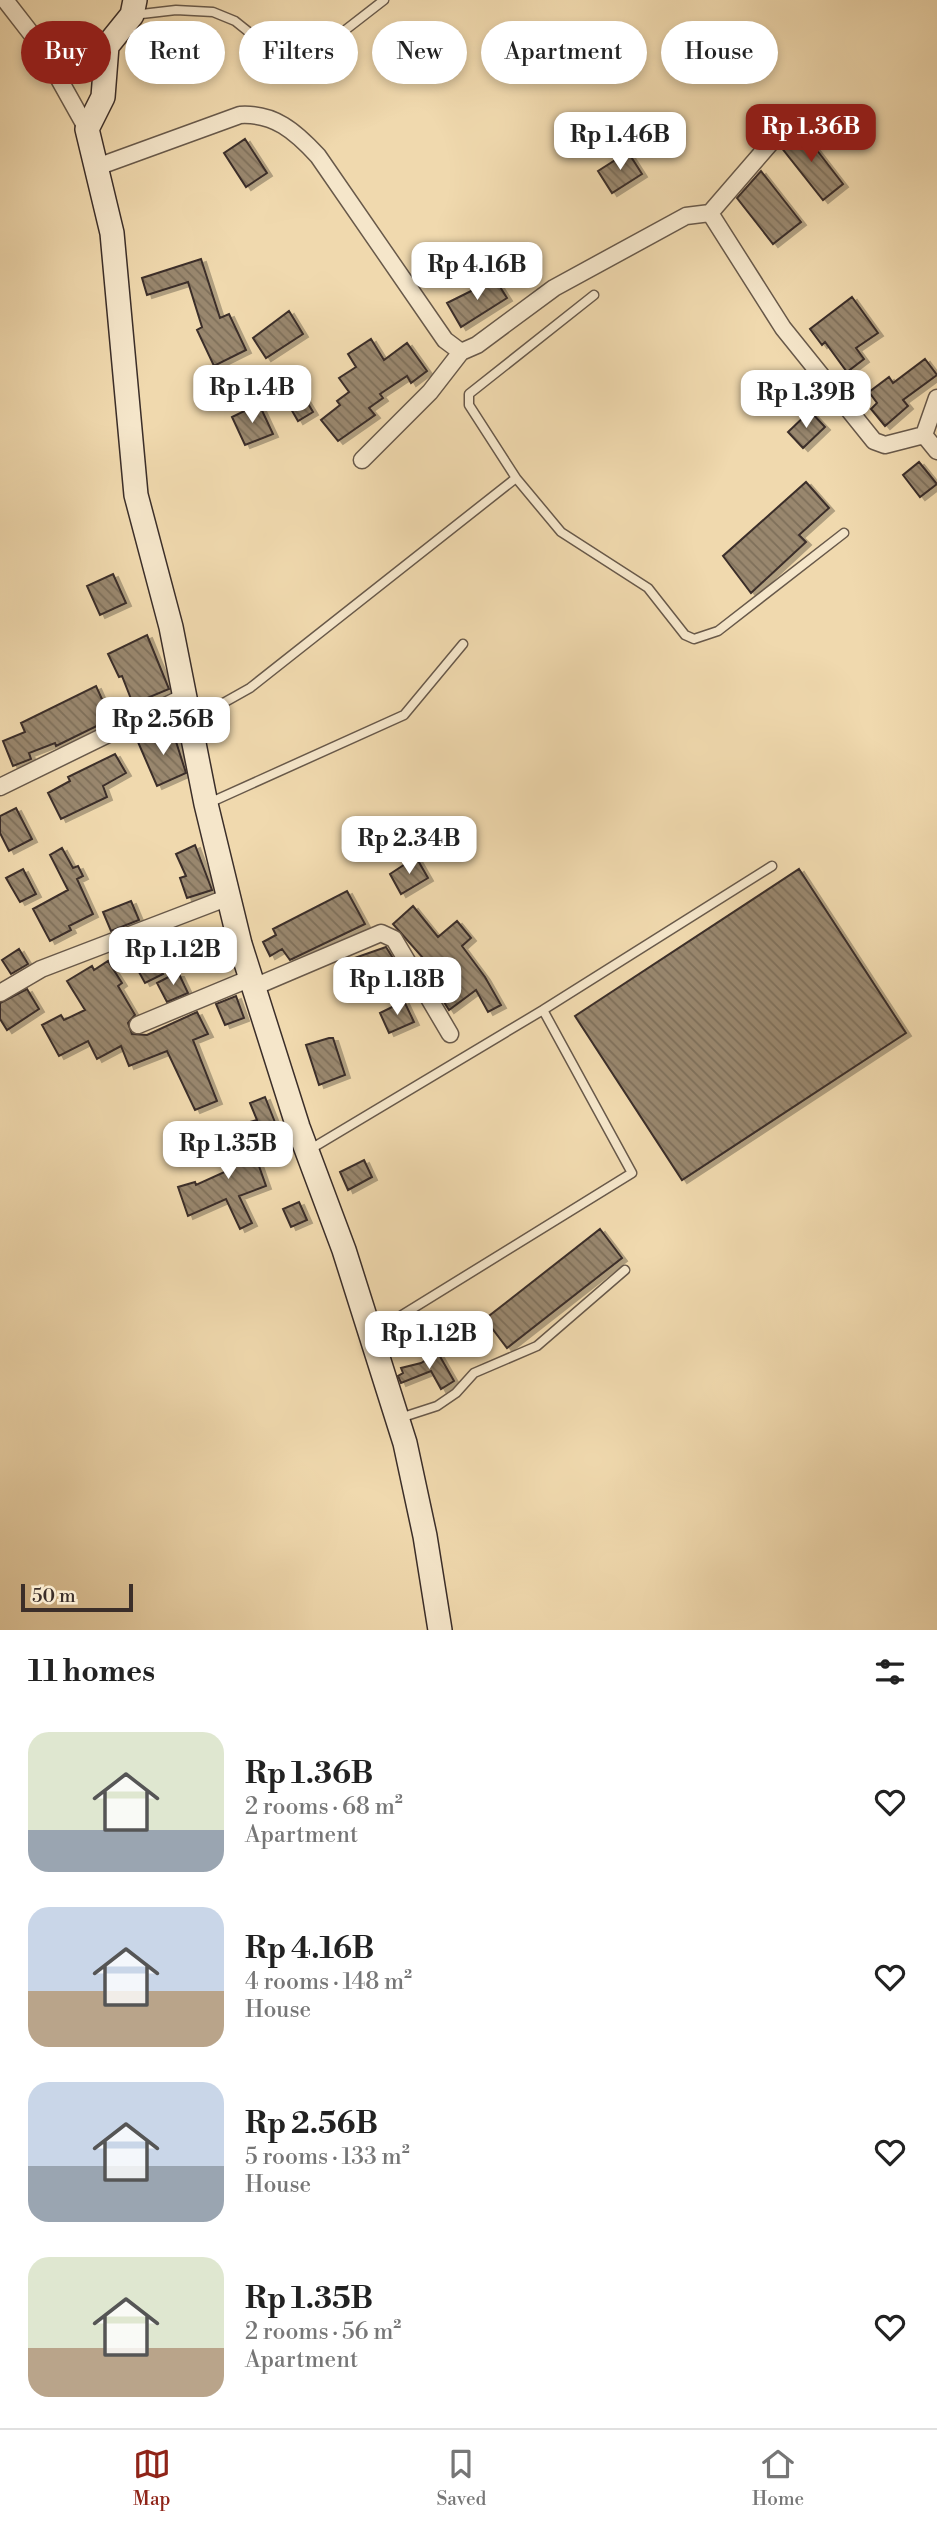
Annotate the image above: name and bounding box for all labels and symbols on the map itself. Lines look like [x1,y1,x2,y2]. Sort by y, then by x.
pin: Rp 1.36B [739,104,883,164]
pin: Rp 1.46B [548,113,692,172]
pin: Rp 4.16B [405,243,549,302]
pin: Rp 1.4B [187,366,317,425]
pin: Rp 1.39B [734,370,878,430]
pin: Rp 2.56B [91,698,235,757]
pin: Rp 2.34B [337,816,481,876]
pin: Rp 1.12B [101,928,245,987]
pin: Rp 1.18B [325,958,469,1017]
pin: Rp 1.35B [156,1122,300,1181]
pin: Rp 1.12B [357,1312,501,1371]
scale bar [21,1581,133,1613]

